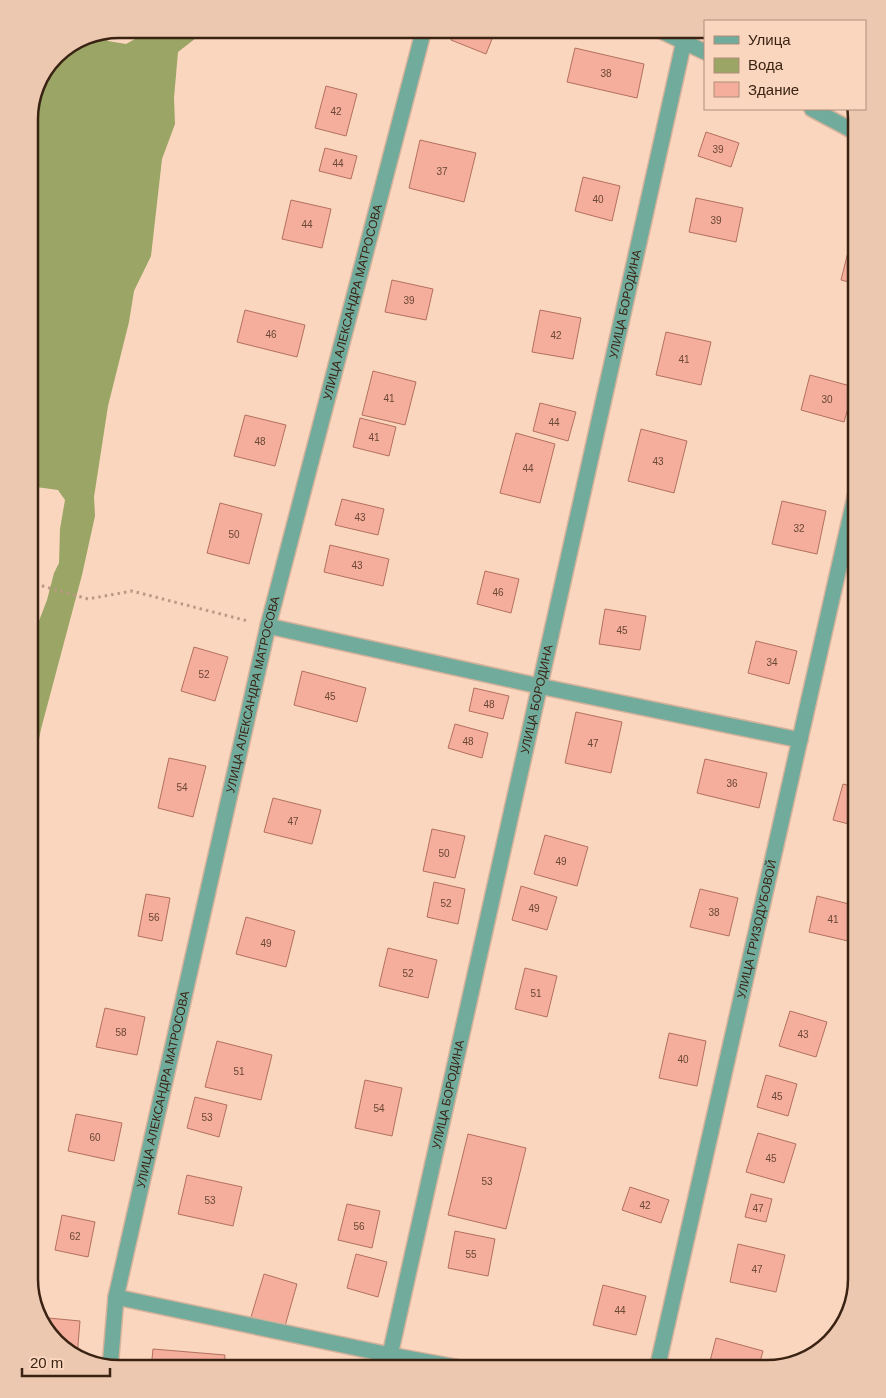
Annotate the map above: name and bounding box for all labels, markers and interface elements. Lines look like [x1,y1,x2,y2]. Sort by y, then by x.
legend [704,20,866,110]
text: Улица [748,31,791,48]
text: Вода [748,56,784,73]
house number: 38 [600,68,612,79]
text: Здание [748,81,799,98]
house number: 42 [330,106,342,117]
house number: 39 [712,144,724,155]
house number: 44 [332,158,344,169]
house number: 37 [436,166,448,177]
house number: 40 [592,194,604,205]
street label: УЛИЦА АЛЕКСАНДРА МАТРОСОВА [320,203,385,401]
house number: 39 [710,215,722,226]
house number: 44 [301,219,313,230]
street label: УЛИЦА БОРОДИНА [606,248,644,360]
house number: 39 [403,295,415,306]
house number: 46 [265,329,277,340]
house number: 42 [550,330,562,341]
house number: 41 [678,354,690,365]
house number: 41 [383,393,395,404]
house number: 30 [821,394,833,405]
house number: 44 [548,417,560,428]
house number: 41 [368,432,380,443]
house number: 48 [254,436,266,447]
house number: 43 [652,456,664,467]
house number: 44 [522,463,534,474]
house number: 43 [354,512,366,523]
house number: 32 [793,523,805,534]
house number: 50 [228,529,240,540]
house number: 43 [351,560,363,571]
house number: 46 [492,587,504,598]
street label: УЛИЦА АЛЕКСАНДРА МАТРОСОВА [223,595,283,794]
house number: 45 [616,625,628,636]
street label: УЛИЦА БОРОДИНА [518,643,556,755]
house number: 34 [766,657,778,668]
house number: 52 [198,669,210,680]
house number: 45 [324,691,336,702]
house number: 48 [483,699,495,710]
house number: 48 [462,736,474,747]
house number: 47 [587,738,599,749]
house number: 36 [726,778,738,789]
house number: 54 [176,782,188,793]
house number: 47 [287,816,299,827]
house number: 50 [438,848,450,859]
house number: 49 [555,856,567,867]
street label: УЛИЦА ГРИЗОДУБОВОЙ [734,858,779,1000]
house number: 52 [440,898,452,909]
house number: 49 [528,903,540,914]
house number: 38 [708,907,720,918]
house number: 56 [148,912,160,923]
house number: 41 [827,914,839,925]
house number: 49 [260,938,272,949]
house number: 52 [402,968,414,979]
house number: 51 [530,988,542,999]
street label: УЛИЦА АЛЕКСАНДРА МАТРОСОВА [134,990,192,1189]
house number: 58 [115,1027,127,1038]
house number: 43 [797,1029,809,1040]
street label: УЛИЦА БОРОДИНА [429,1039,467,1150]
house number: 40 [677,1054,689,1065]
house number: 51 [233,1066,245,1077]
house number: 45 [771,1091,783,1102]
house number: 54 [373,1103,385,1114]
house number: 53 [201,1112,213,1123]
house number: 60 [89,1132,101,1143]
house number: 45 [765,1153,777,1164]
house number: 53 [481,1176,493,1187]
house number: 53 [204,1195,216,1206]
house number: 42 [639,1200,651,1211]
house number: 47 [752,1203,764,1214]
house number: 56 [353,1221,365,1232]
house number: 62 [69,1231,81,1242]
house number: 55 [465,1249,477,1260]
house number: 47 [751,1264,763,1275]
house number: 44 [614,1305,626,1316]
scale bar [22,1346,110,1378]
text: 20 m [30,1354,63,1371]

